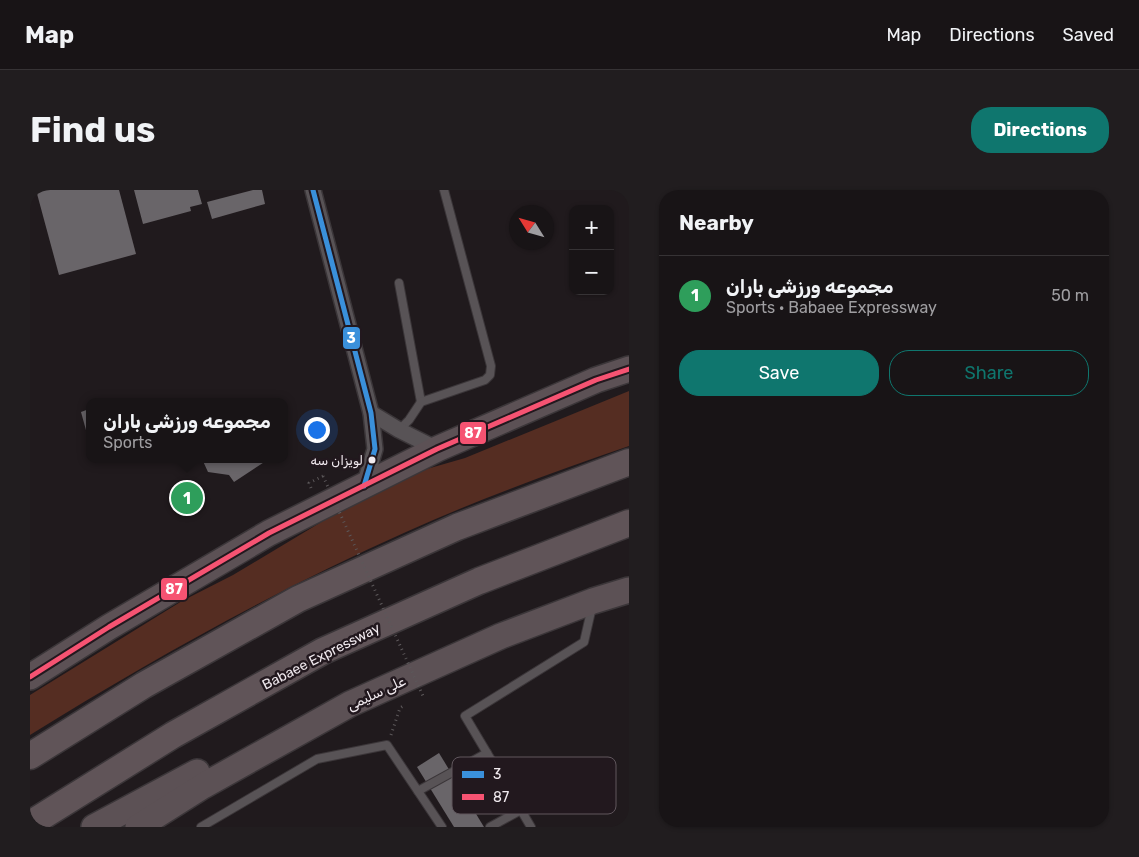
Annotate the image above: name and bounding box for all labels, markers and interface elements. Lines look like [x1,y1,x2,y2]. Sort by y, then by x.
text: Map [25,21,74,49]
text: Map [886,24,921,46]
text: Directions [949,24,1035,46]
text: Saved [1063,24,1114,46]
button: Directions [971,107,1109,153]
text: Find us [30,109,155,151]
north arrow [509,205,554,250]
map controls [569,205,614,295]
button: + [569,205,614,250]
text: Nearby [679,210,754,235]
button: − [569,250,614,295]
text: مجموعه ورزشی باران [726,275,893,298]
text: 1 [691,286,699,305]
text: 50 m [1051,286,1089,305]
text: Sports · Babaee Expressway [726,298,937,317]
line badge: 3 [342,326,361,350]
text: 3 [346,330,356,347]
button: Save [679,350,879,396]
button: Share [889,350,1089,396]
popup [86,398,288,463]
text: مجموعه ورزشی باران [103,410,271,433]
your location [304,417,330,443]
line badge: 87 [459,421,487,445]
text: 87 [464,425,482,442]
text: Sports [103,433,152,452]
place label: لویزان سه [311,453,363,469]
marker: لویزان سه [367,455,377,465]
pin: 1 [171,479,203,517]
line badge: 87 [160,577,188,601]
text: 87 [165,581,183,598]
street label: Babaee Expressway [259,619,383,694]
street label: علی سلیمی [344,672,409,714]
legend [452,757,616,814]
text: 3 [493,766,501,783]
text: 87 [493,789,509,806]

